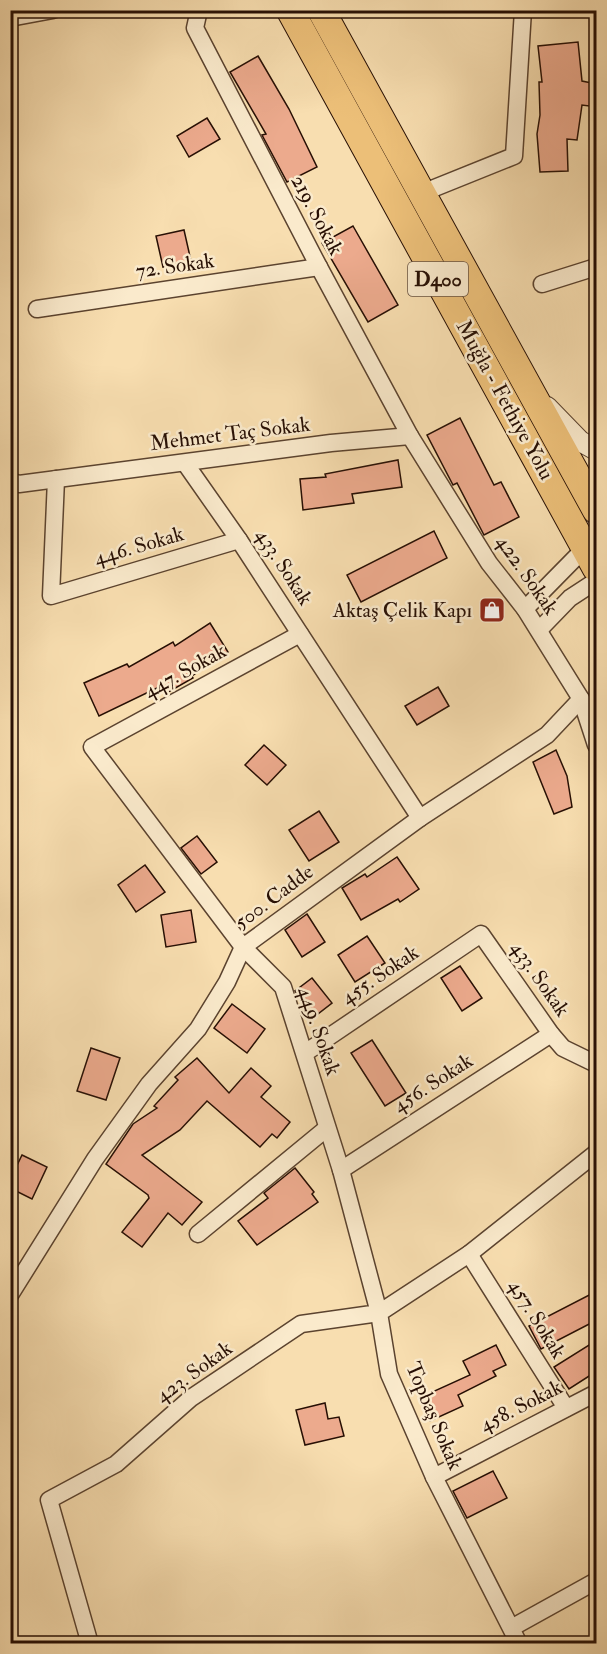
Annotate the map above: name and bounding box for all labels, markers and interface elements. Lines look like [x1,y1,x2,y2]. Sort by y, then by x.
street label: 219. Sokak [285,170,349,260]
street label: 72. Sokak [134,247,216,285]
road number: D400 [408,262,468,296]
street label: Muğla - Fethiye Yolu [450,315,560,485]
street label: Mehmet Taç Sokak [148,411,312,457]
street label: 446. Sokak [91,520,187,572]
street label: 433. Sokak [249,523,319,611]
street label: 422. Sokak [490,530,564,620]
shop icon: Aktaş Çelik Kapı [477,595,507,625]
place label: Aktaş Çelik Kapı [332,597,472,624]
street label: 447. Sokak [139,637,231,705]
street label: 500. Cadde [229,858,319,936]
street label: 433. Sokak [504,936,576,1022]
street label: 455. Sokak [336,939,424,1011]
street label: 449. Sokak [291,983,347,1079]
street label: 456. Sokak [388,1047,478,1119]
street label: 457. Sokak [502,1274,572,1364]
street label: 423. Sokak [150,1335,238,1409]
street label: Topbaş Sokak [399,1358,469,1474]
street label: 458. Sokak [475,1374,567,1438]

